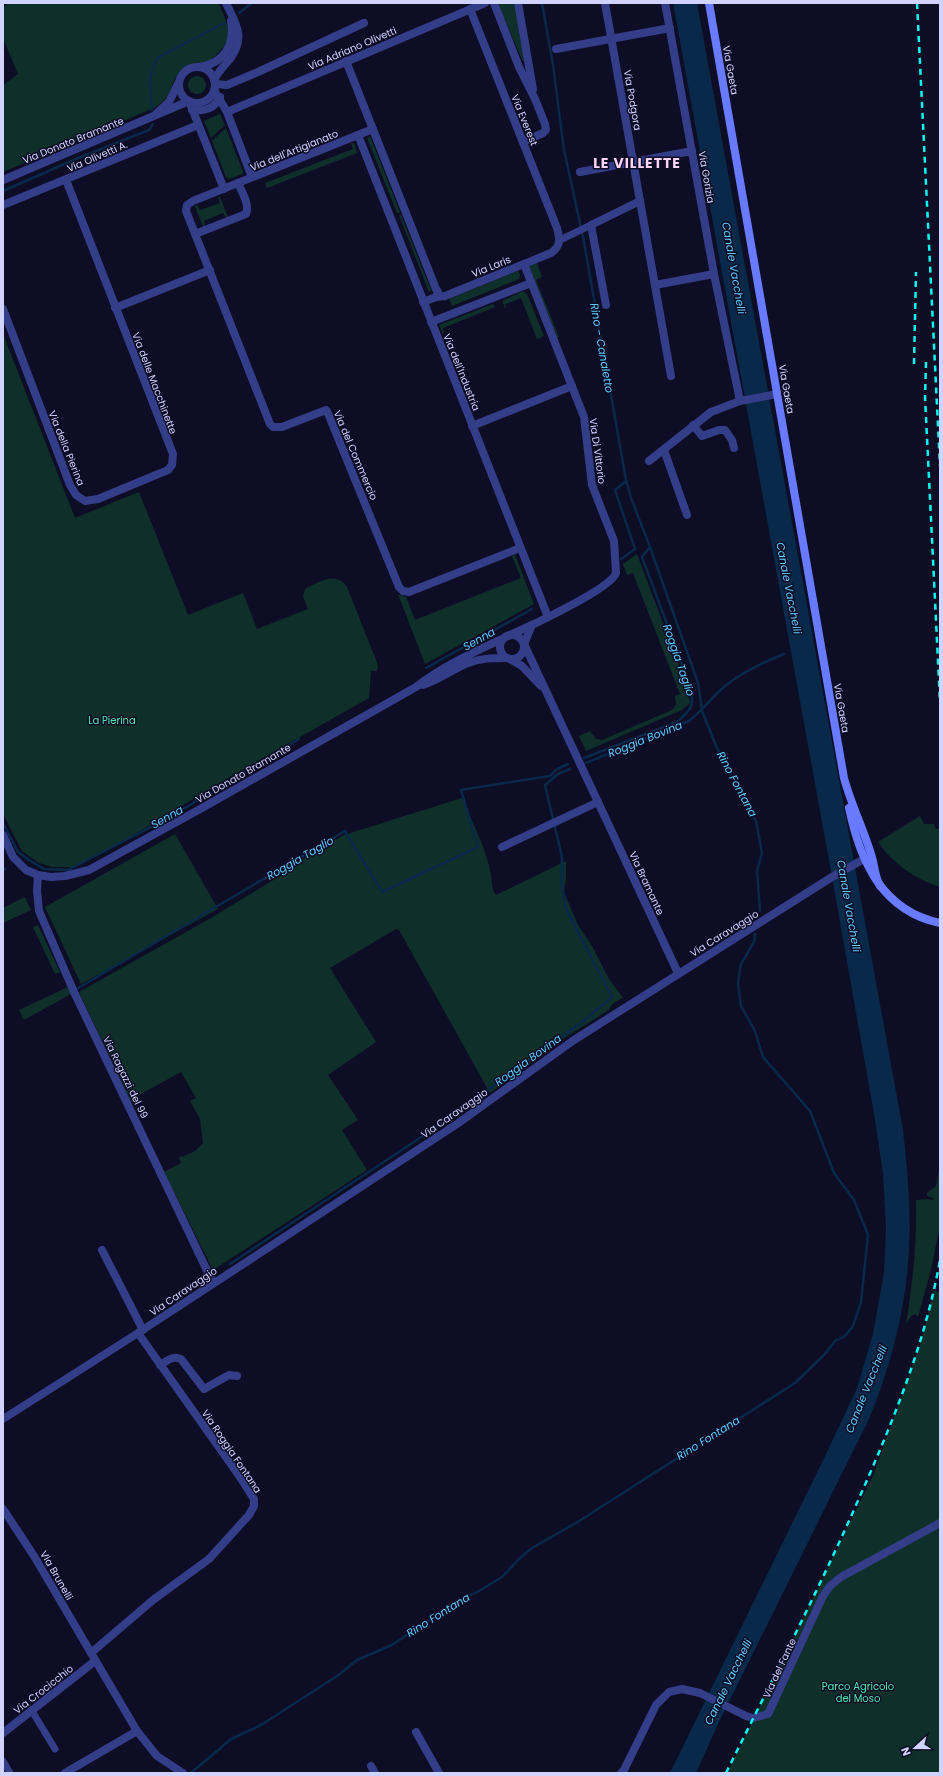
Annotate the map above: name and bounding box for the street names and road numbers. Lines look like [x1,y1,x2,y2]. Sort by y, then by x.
street label: Via Adriano Olivetti [306,23,399,74]
street label: Via Gaeta [719,44,742,96]
street label: Via Podgora [620,69,645,132]
street label: Via Everest [507,92,542,149]
street label: Via Donato Bramante [20,113,126,168]
street label: Via dell'Artigianato [248,126,341,175]
street label: Via Olivetti A. [65,137,130,176]
street label: Via Gorizia [695,150,718,204]
street label: Via Laris [469,252,513,281]
street label: Via delle Macchinette [128,330,181,436]
street label: Via dell'Industria [439,331,484,413]
street label: Via Gaeta [775,363,798,415]
street label: Via della Pierina [45,408,88,488]
street label: Via del Commercio [330,408,381,502]
street label: Via Di Vittorio [585,417,610,485]
street label: Via Gaeta [830,682,853,734]
street label: Via Donato Bramante [193,740,294,807]
street label: Via Bramante [625,849,668,917]
street label: Via Caravaggio [687,906,761,961]
street label: Via Ragazzi del 99 [99,1034,152,1121]
street label: Via Caravaggio [418,1085,491,1142]
street label: Via Caravaggio [147,1263,220,1320]
street label: Via Roggia Fontana [198,1406,265,1496]
street label: Via Brunelli [36,1548,77,1603]
street label: Via del Fante [759,1636,800,1701]
street label: Via Crocicchio [10,1661,76,1718]

